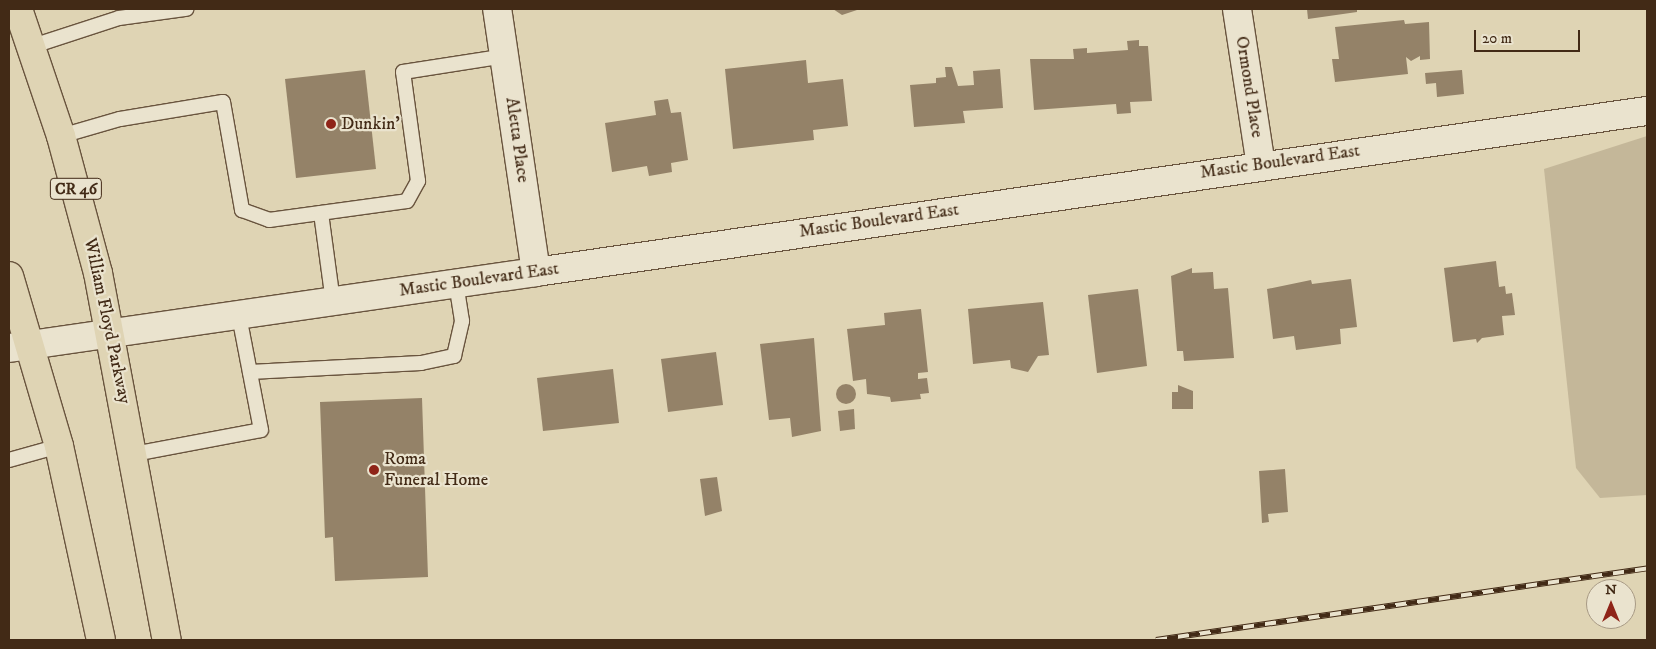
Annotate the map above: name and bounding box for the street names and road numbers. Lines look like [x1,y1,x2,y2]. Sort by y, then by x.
street label: Ormond Place [1230,35,1268,139]
street label: Aletta Place [500,96,534,184]
street label: Mastic Boulevard East [1199,140,1361,184]
road number: CR 46 [50,175,102,202]
street label: Mastic Boulevard East [798,199,960,243]
street label: William Floyd Parkway [79,236,135,406]
street label: Mastic Boulevard East [398,258,560,302]

